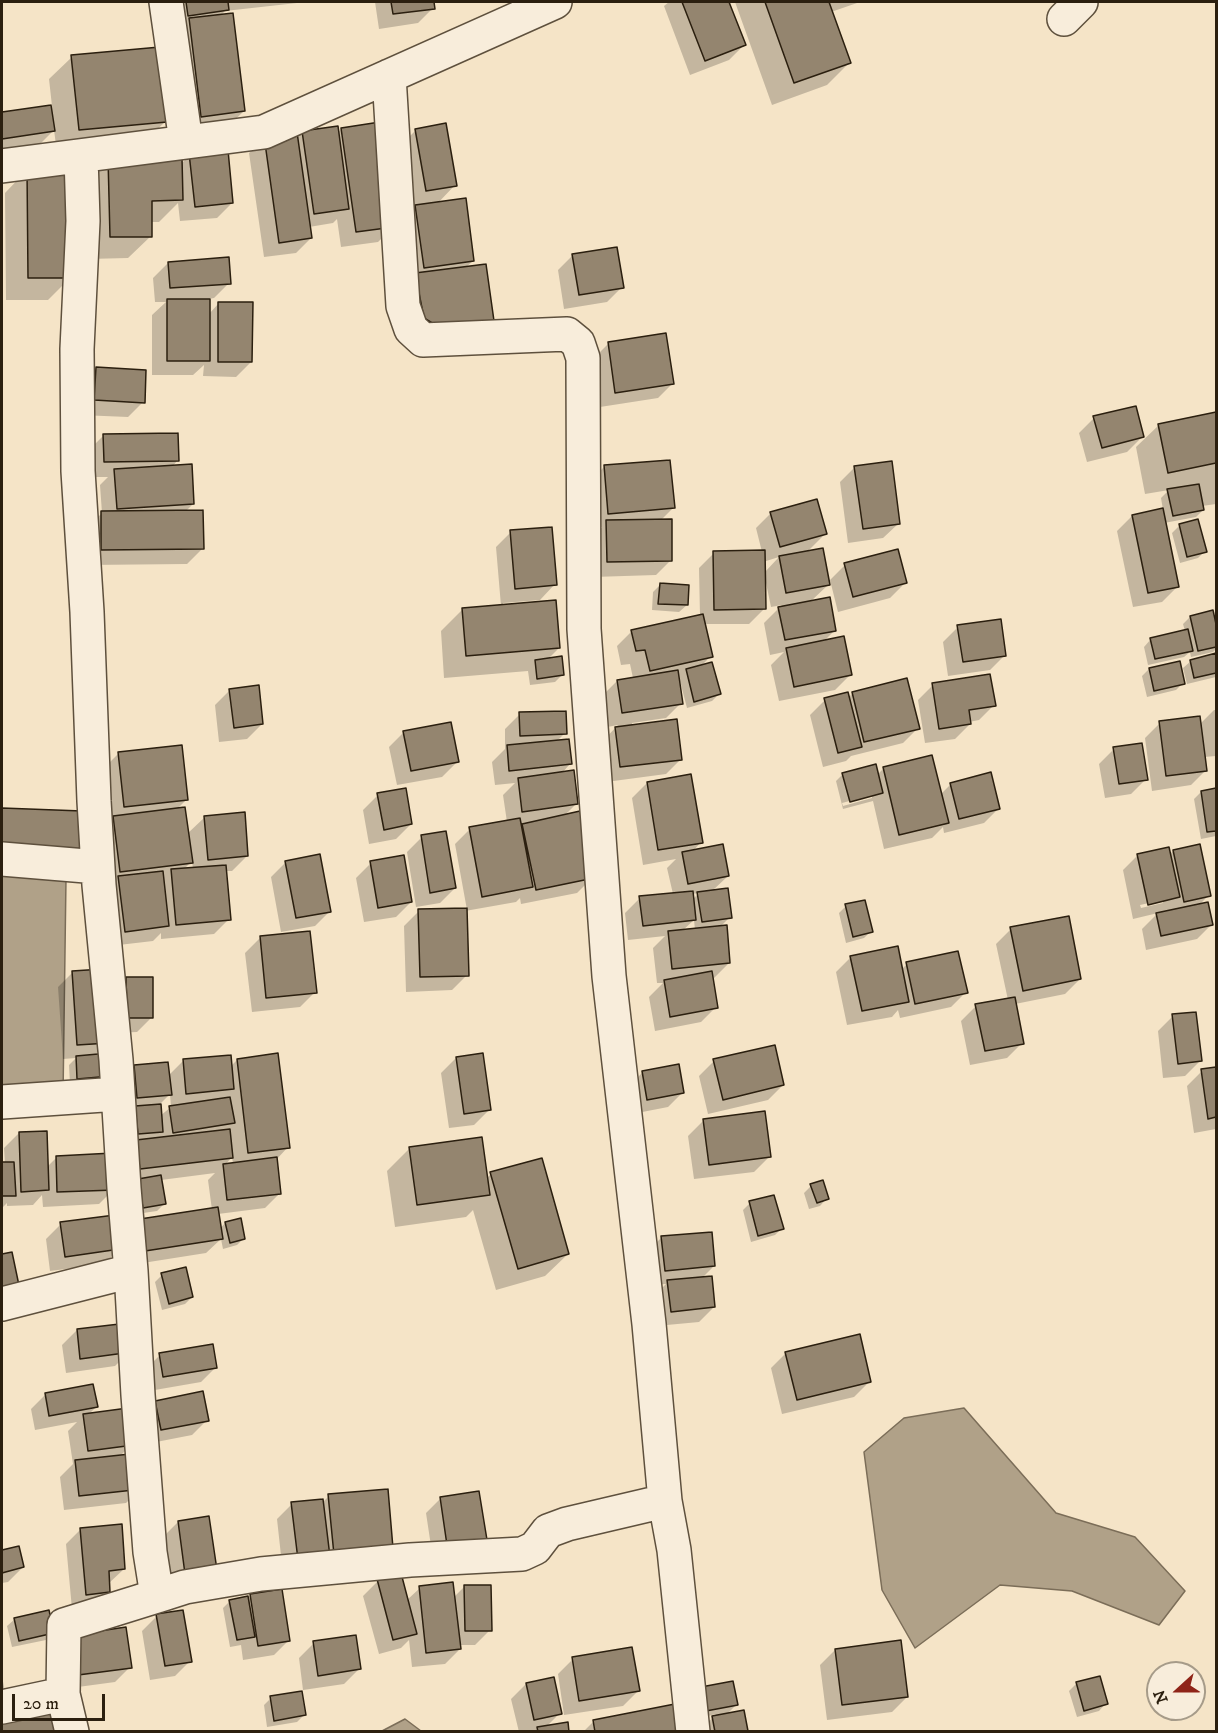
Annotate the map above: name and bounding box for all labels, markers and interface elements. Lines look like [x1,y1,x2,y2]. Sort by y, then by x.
north arrow [1146,1661,1206,1721]
scale bar [15,1682,108,1720]
text: N [1149,1687,1173,1706]
text: 20 m [23,1693,59,1715]

